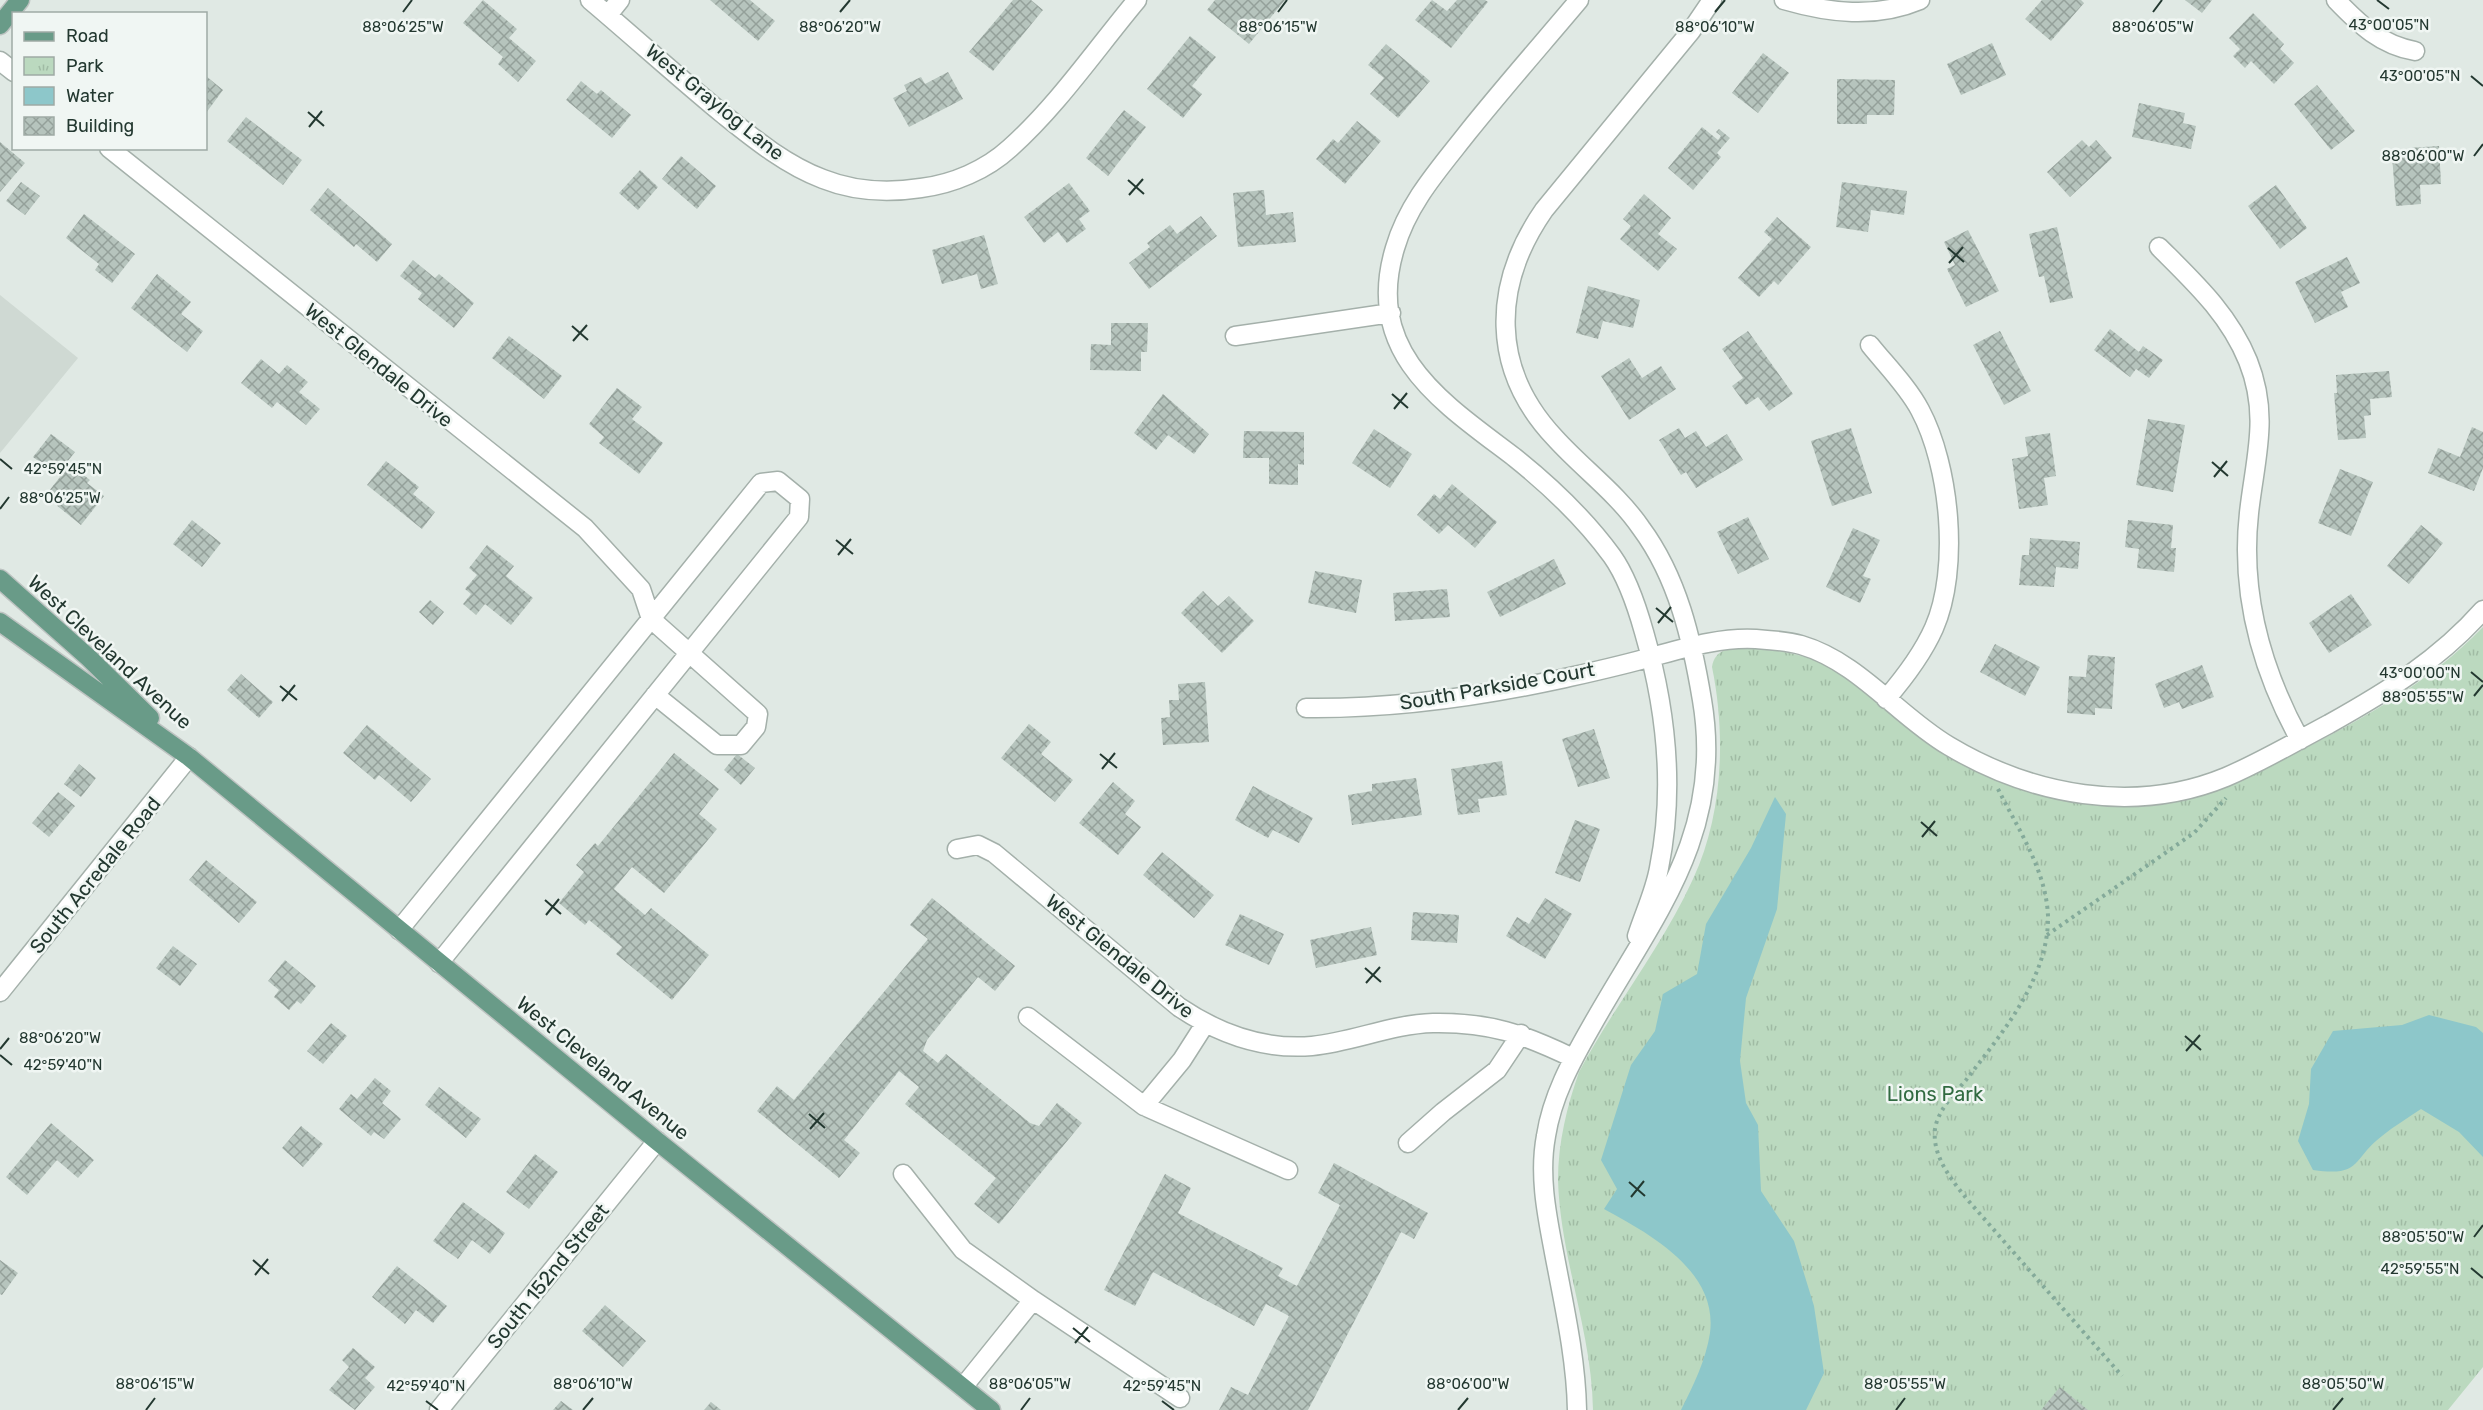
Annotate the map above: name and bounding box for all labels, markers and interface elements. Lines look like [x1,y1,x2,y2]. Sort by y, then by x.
legend [12,12,207,150]
text: 43°00'05"N [2349,16,2429,34]
text: 88°06'25"W [362,18,444,36]
text: 88°06'20"W [799,18,881,36]
text: 88°06'15"W [1238,18,1318,36]
text: 88°06'10"W [1675,18,1755,36]
text: 88°06'05"W [2112,18,2194,36]
text: Road [66,25,109,47]
street label: West Graylog Lane [641,39,789,165]
text: Park [66,55,104,77]
text: 43°00'05"N [2380,67,2460,85]
text: Water [66,85,114,107]
text: Building [66,115,134,137]
text: 88°06'00"W [2382,147,2464,165]
street label: West Glendale Drive [300,298,458,432]
text: 42°59'45"N [24,460,102,478]
text: 88°06'25"W [19,489,101,507]
street label: West Cleveland Avenue [23,570,197,734]
street label: South Parkside Court [1398,657,1597,715]
text: 43°00'00"N [2379,664,2461,682]
text: 88°05'55"W [2382,688,2464,706]
street label: South Acredale Road [24,792,166,958]
street label: West Glendale Drive [1041,889,1199,1023]
street label: West Cleveland Avenue [512,991,694,1145]
text: 88°06'20"W [19,1029,101,1047]
text: 42°59'40"N [23,1056,103,1074]
park label: Lions Park [1887,1082,1984,1106]
street label: South 152nd Street [482,1198,614,1353]
text: 88°05'50"W [2382,1228,2464,1246]
text: 42°59'55"N [2381,1260,2459,1278]
text: 88°06'15"W [115,1375,195,1393]
text: 88°06'10"W [553,1375,633,1393]
text: 88°06'05"W [989,1375,1071,1393]
text: 88°06'00"W [1427,1375,1509,1393]
text: 88°05'55"W [1864,1375,1946,1393]
text: 88°05'50"W [2302,1375,2384,1393]
text: 42°59'40"N [386,1377,466,1395]
text: 42°59'45"N [1123,1377,1201,1395]

